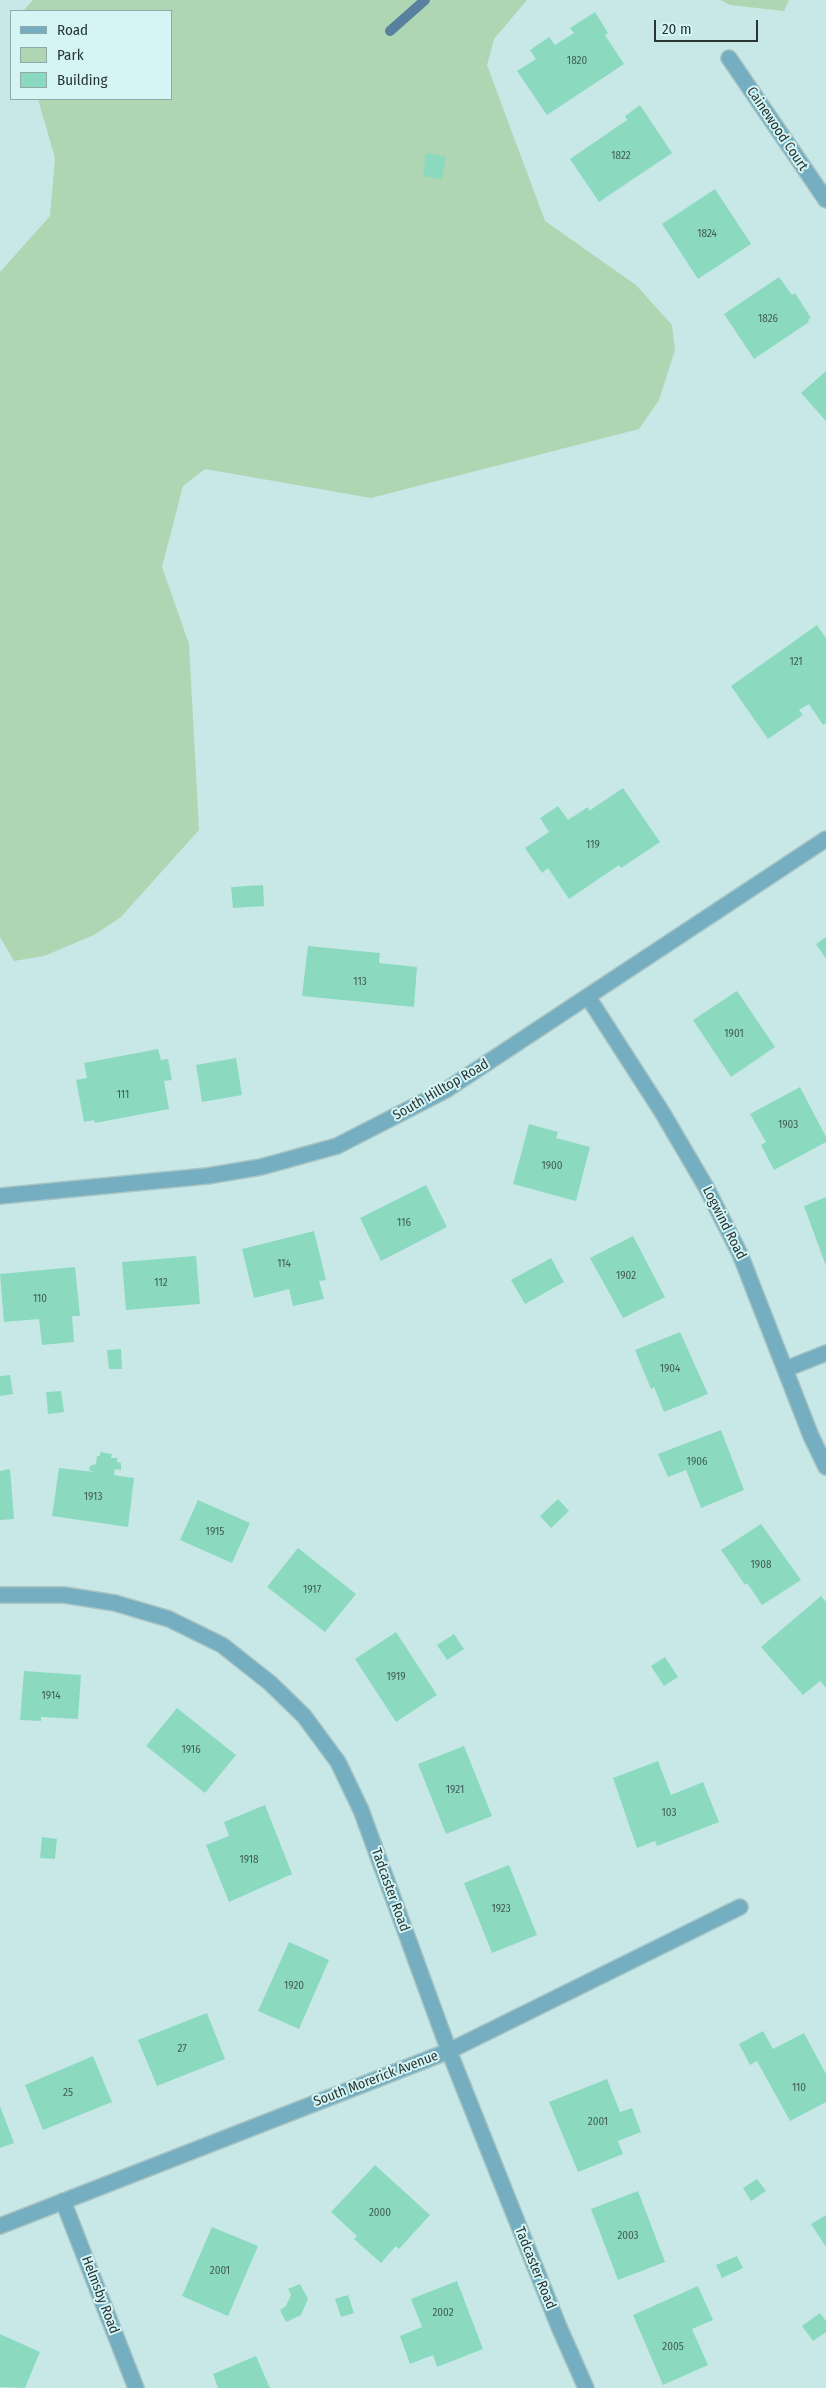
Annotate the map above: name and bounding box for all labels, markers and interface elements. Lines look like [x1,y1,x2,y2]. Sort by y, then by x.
legend [10,10,172,100]
scale bar [656,10,760,42]
text: 20 m [662,20,692,38]
text: Road [57,21,88,39]
text: Park [57,46,84,64]
house number: 1820 [567,54,587,68]
text: Building [57,71,108,89]
street label: Cainewood Court [743,84,811,174]
house number: 1822 [611,149,631,163]
house number: 1824 [697,227,717,241]
house number: 1826 [758,312,778,326]
house number: 121 [789,655,803,669]
house number: 119 [586,838,600,852]
house number: 113 [353,975,367,989]
house number: 1901 [724,1027,744,1041]
street label: South Hilltop Road [390,1056,492,1124]
house number: 111 [117,1088,129,1102]
house number: 1903 [778,1118,798,1132]
house number: 1900 [541,1159,563,1173]
street label: Logwind Road [698,1184,750,1262]
house number: 116 [397,1216,411,1230]
house number: 114 [277,1257,291,1271]
house number: 1902 [616,1269,636,1283]
house number: 112 [154,1276,168,1290]
house number: 110 [33,1292,47,1306]
house number: 1904 [660,1362,680,1376]
house number: 1906 [687,1455,707,1469]
house number: 1913 [84,1490,102,1504]
house number: 1915 [206,1525,224,1539]
house number: 1908 [751,1558,771,1572]
house number: 1917 [303,1583,321,1597]
house number: 1919 [386,1670,406,1684]
house number: 1914 [41,1689,61,1703]
house number: 1916 [181,1743,201,1757]
house number: 1921 [446,1783,464,1797]
house number: 103 [662,1806,676,1820]
street label: Tadcaster Road [367,1846,413,1934]
house number: 1918 [239,1853,259,1867]
house number: 1923 [491,1902,511,1916]
house number: 1920 [284,1979,304,1993]
house number: 27 [177,2042,187,2056]
street label: South Morerick Avenue [311,2048,441,2110]
house number: 110 [792,2081,806,2095]
house number: 25 [63,2086,73,2100]
house number: 2001 [588,2115,608,2129]
house number: 2000 [369,2206,391,2220]
street label: Tadcaster Road [511,2224,559,2312]
house number: 2003 [617,2229,639,2243]
street label: Helmsby Road [78,2254,122,2336]
house number: 2001 [210,2264,230,2278]
house number: 2002 [432,2306,454,2320]
house number: 2005 [662,2340,684,2354]

